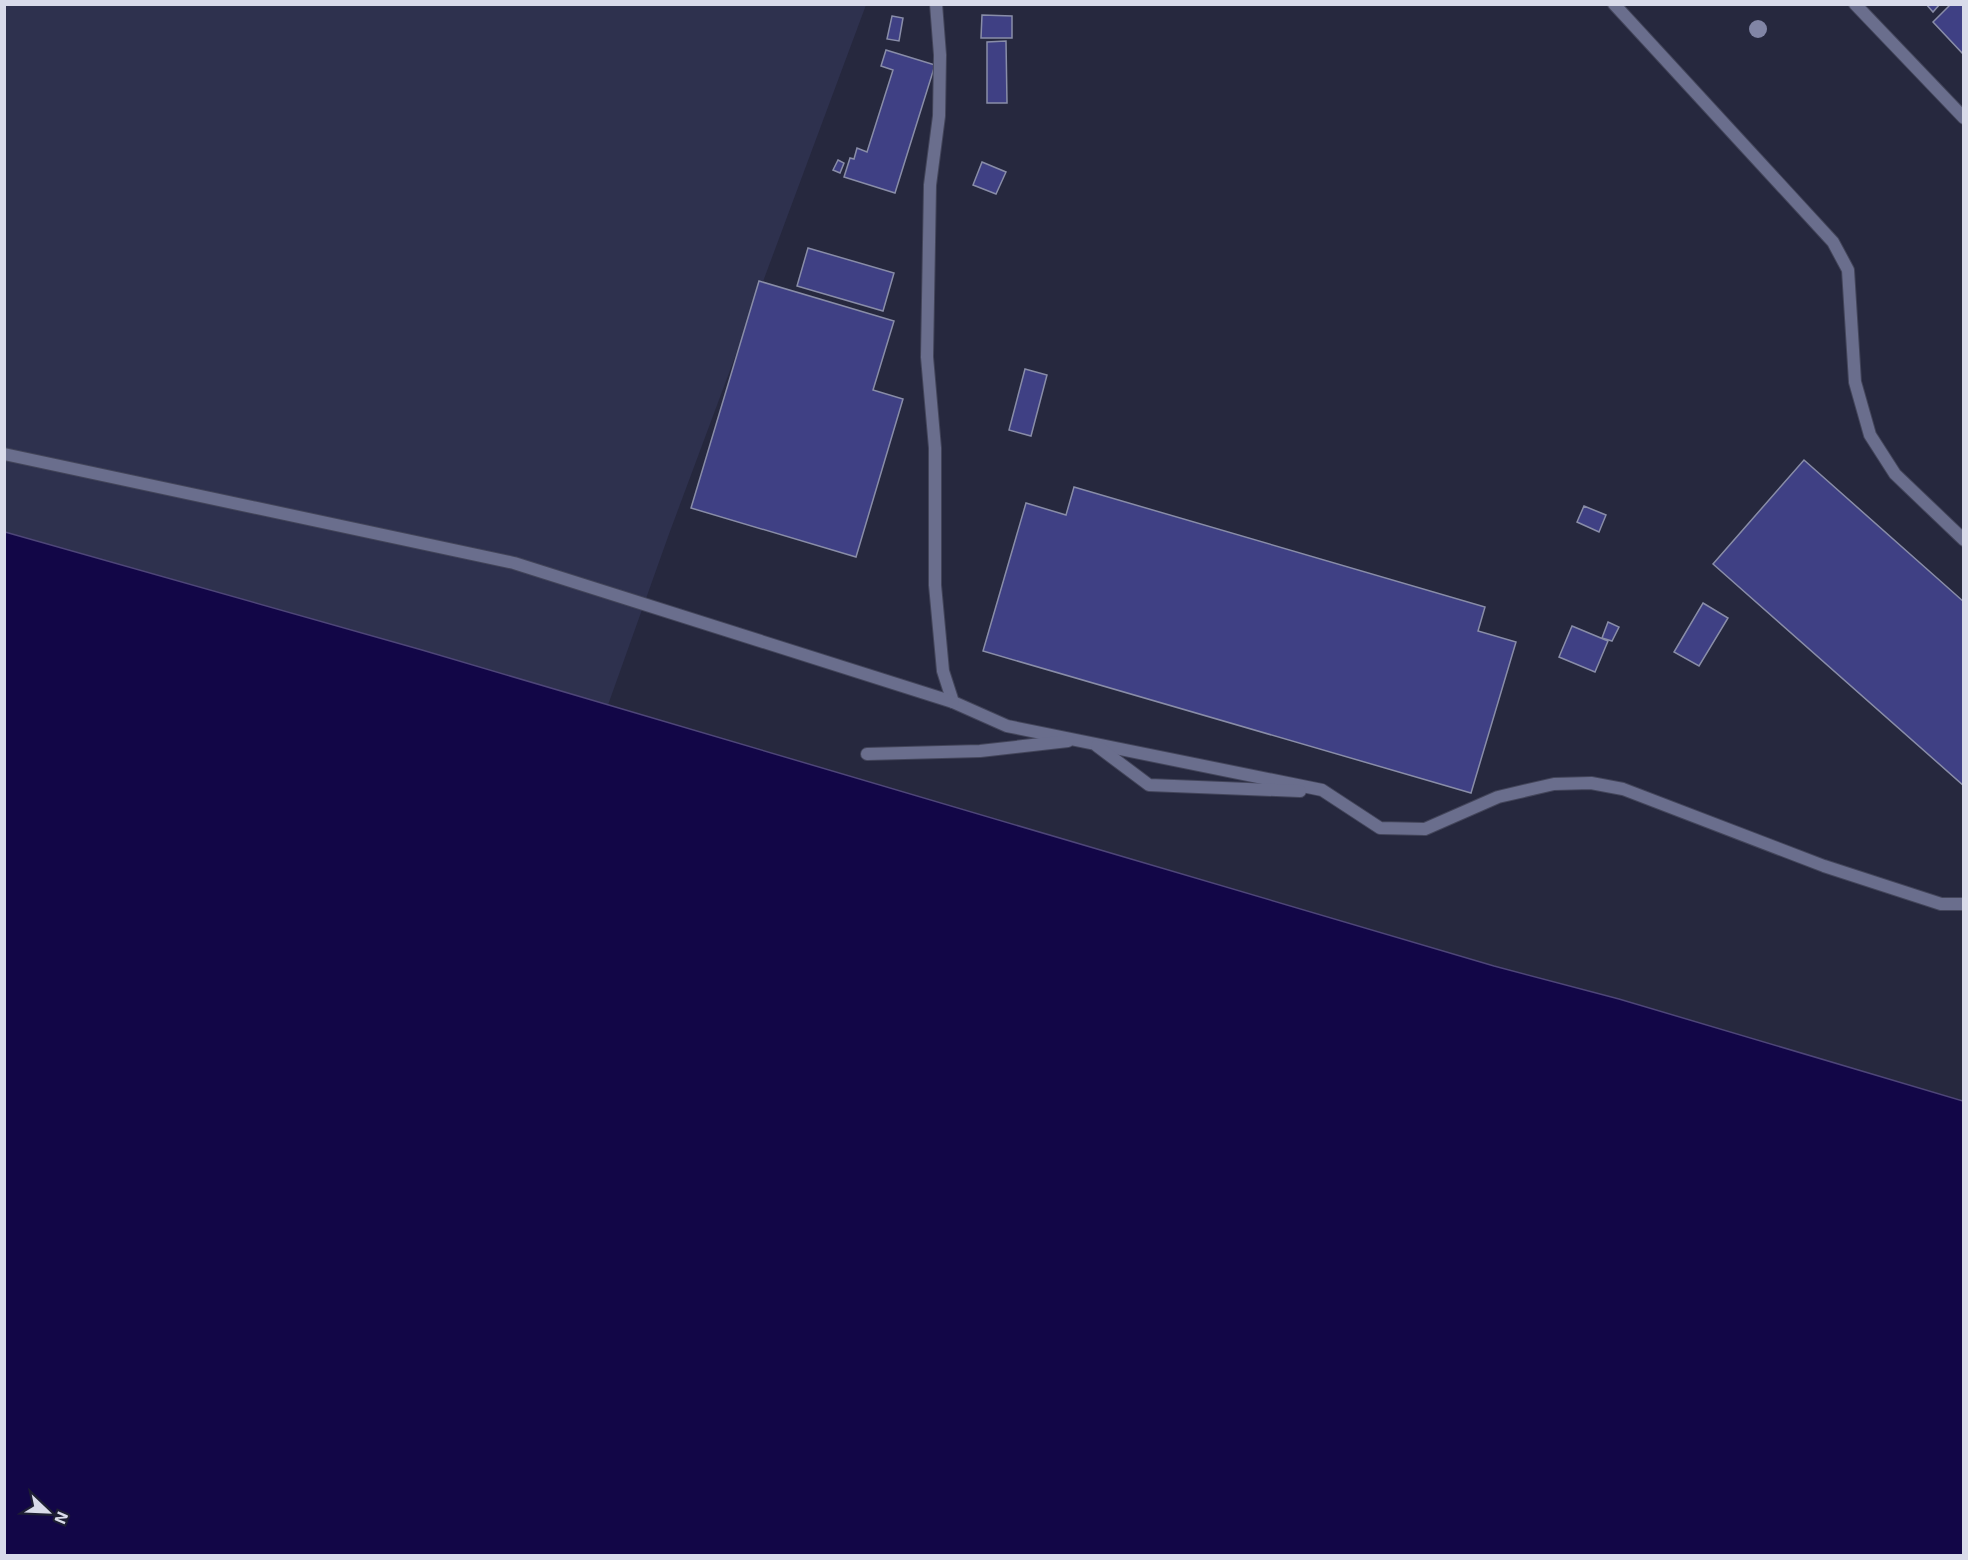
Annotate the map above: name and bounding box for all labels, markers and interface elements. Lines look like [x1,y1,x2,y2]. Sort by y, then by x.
north arrow [18,1482,78,1542]
text: N [51,1509,73,1527]

